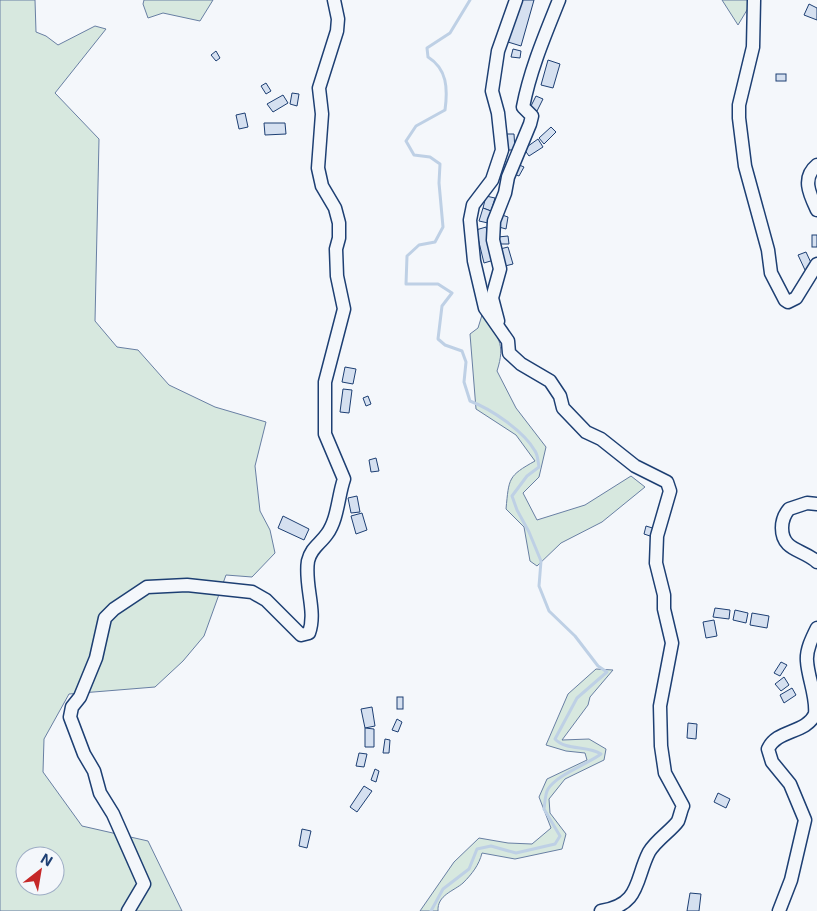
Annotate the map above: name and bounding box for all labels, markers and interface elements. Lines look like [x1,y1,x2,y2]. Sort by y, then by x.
north arrow [15,846,65,896]
text: N [38,849,56,869]

